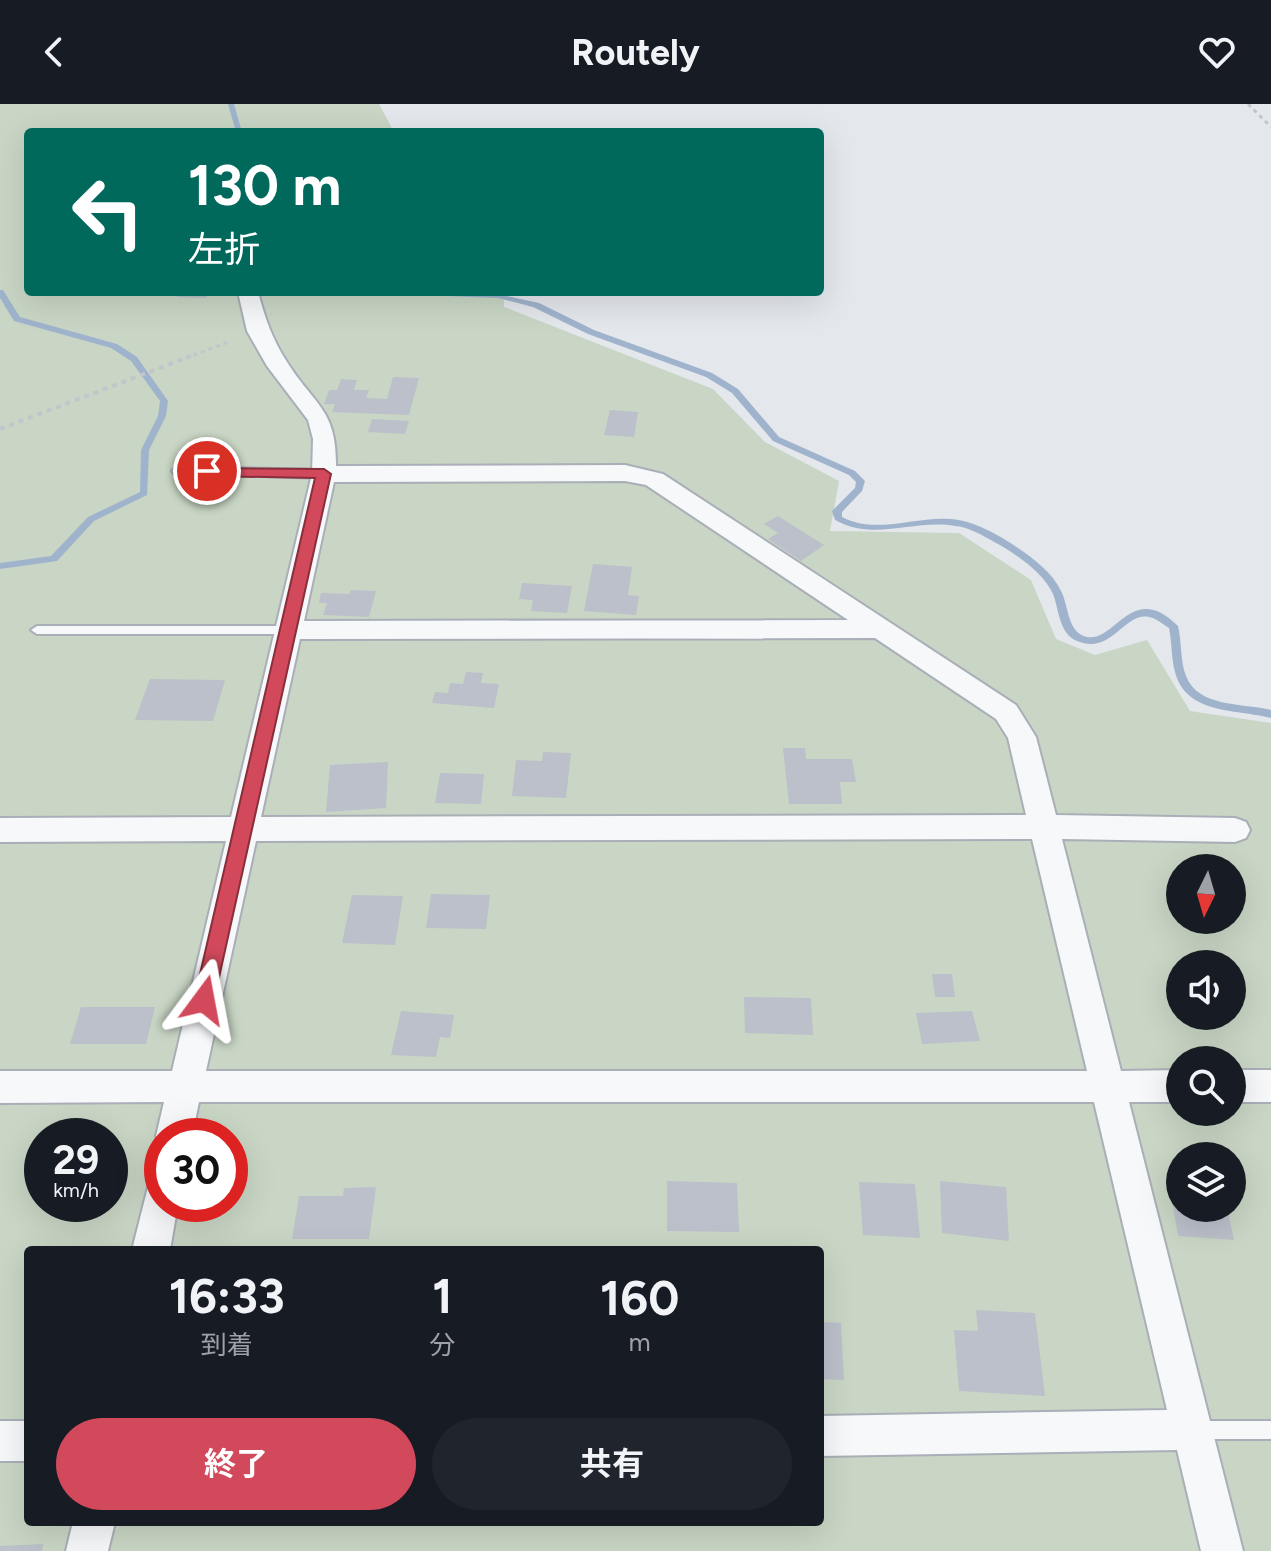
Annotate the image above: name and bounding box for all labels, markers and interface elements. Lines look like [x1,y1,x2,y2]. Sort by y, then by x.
icon: back [32,30,76,74]
icon: heart [1195,30,1239,74]
text: Routely [571,31,700,74]
text: 130 m [188,152,341,219]
icon: left [56,160,160,264]
text: 左折 [188,228,260,271]
pin [173,437,241,505]
icon: arrive [185,449,229,493]
north arrow [1166,854,1246,934]
map controls [1166,854,1246,1222]
button: sound [1166,950,1246,1030]
position arrow [162,958,246,1042]
button: search [1166,1046,1246,1126]
speed limit sign: 30 [144,1118,248,1222]
text: 29 [53,1136,99,1184]
button: layers [1166,1142,1246,1222]
text: km/h [53,1178,99,1202]
text: 16:33 [169,1267,285,1325]
text: 1 [432,1267,452,1325]
text: 160 [600,1269,679,1327]
text: m [629,1326,651,1358]
text: 到着 [201,1329,253,1361]
text: 分 [429,1329,455,1361]
button: 終了 [56,1418,416,1510]
button: 共有 [432,1418,792,1510]

